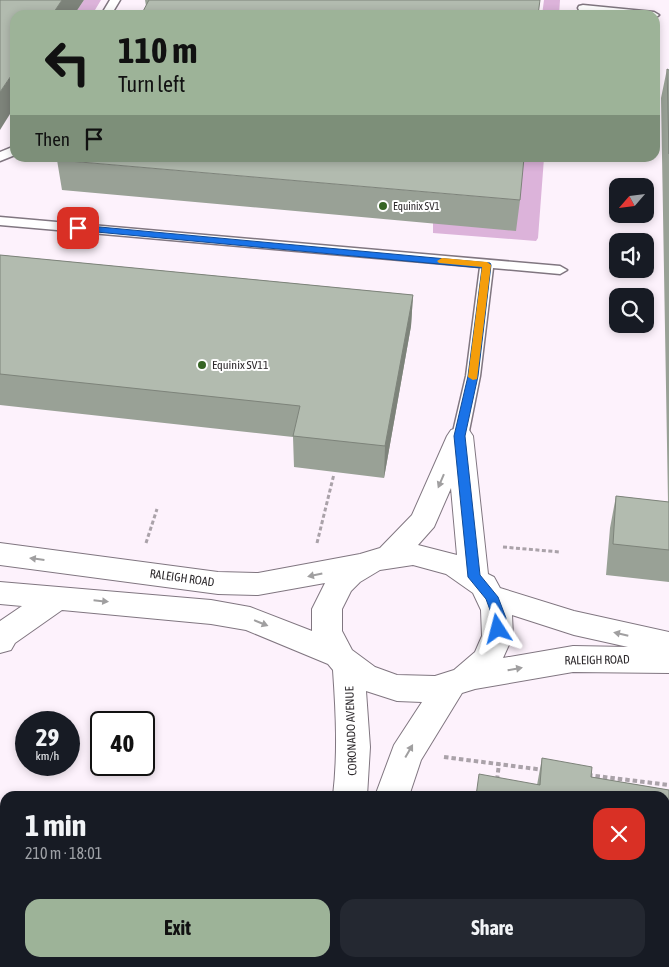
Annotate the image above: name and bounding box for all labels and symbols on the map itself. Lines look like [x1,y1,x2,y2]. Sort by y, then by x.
north arrow [609,178,654,222]
marker: Equinix SV1 [377,200,389,212]
place label: Equinix SV1 [393,200,440,212]
pin [57,207,99,249]
place label: Equinix SV11 [212,358,269,372]
marker: Equinix SV11 [196,359,208,371]
one-way arrow [436,474,444,488]
one-way arrow [28,555,44,563]
street label: RALEIGH ROAD [149,567,216,590]
one-way arrow [306,571,322,579]
one-way arrow [93,598,109,606]
position arrow [471,602,523,654]
one-way arrow [254,620,268,628]
one-way arrow [614,630,629,638]
street label: RALEIGH ROAD [564,652,630,668]
one-way arrow [507,664,523,672]
street label: CORONADO AVENUE [342,686,360,776]
speed limit sign: 40 [90,711,155,776]
one-way arrow [404,744,413,757]

